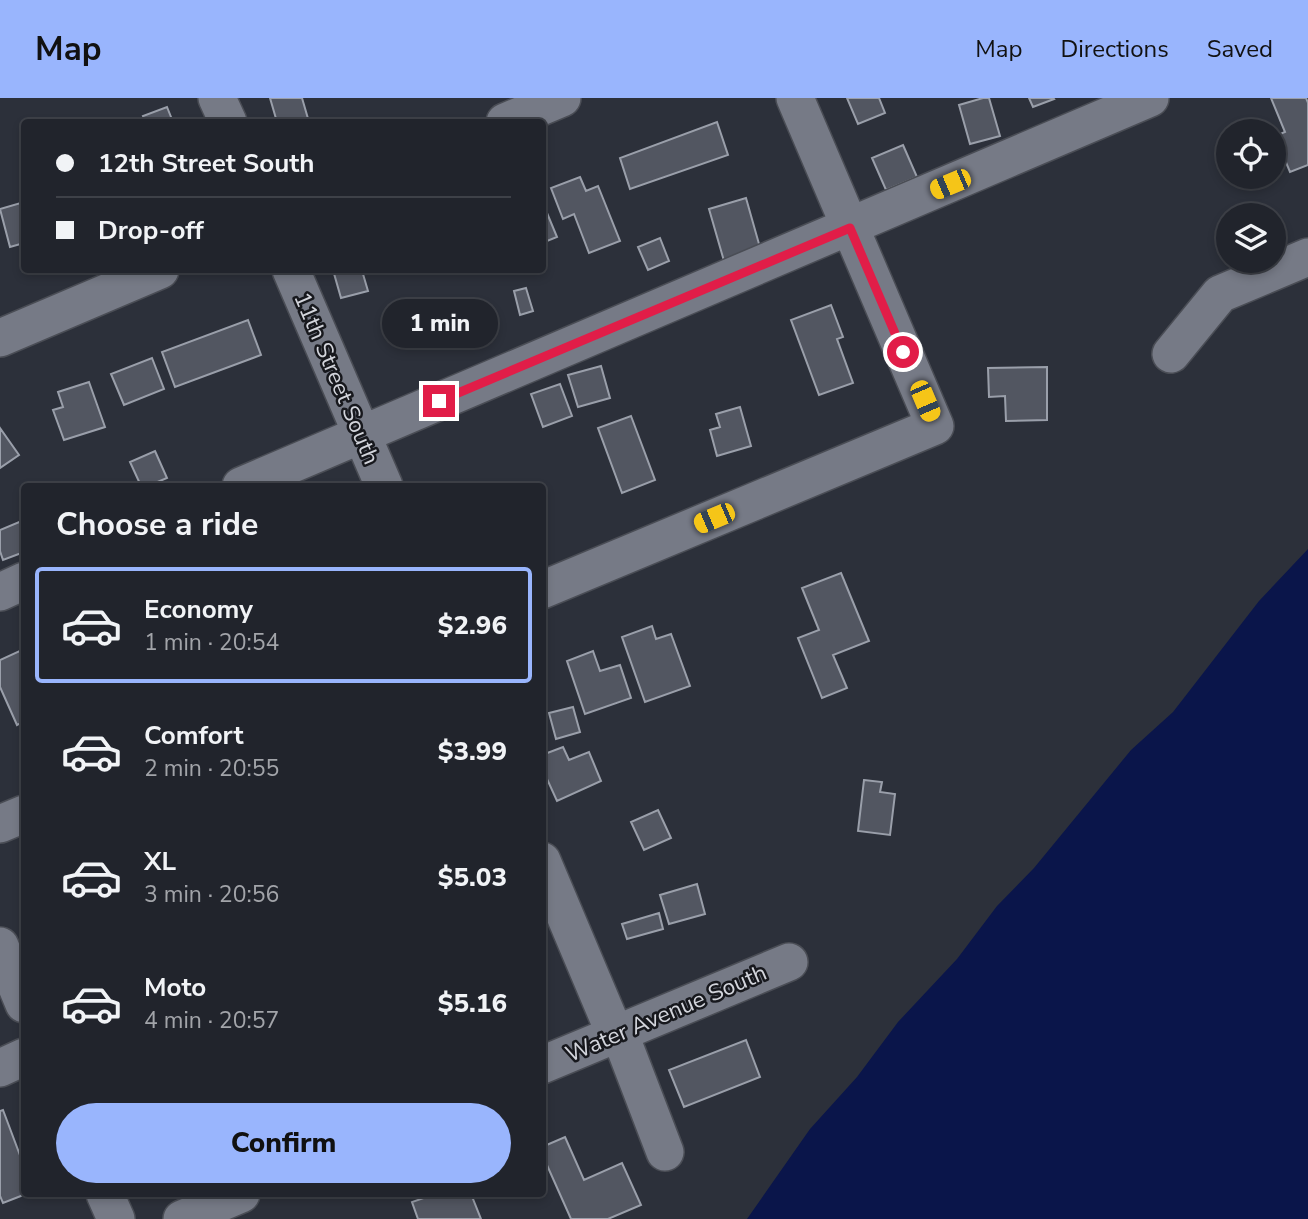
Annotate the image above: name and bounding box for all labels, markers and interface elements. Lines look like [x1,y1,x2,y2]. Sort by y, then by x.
text: Map [35,27,102,72]
text: Map [975,33,1022,65]
text: Directions [1060,33,1169,65]
text: Saved [1207,33,1273,65]
map controls [1216,119,1286,273]
button: locate [1216,119,1286,189]
text: 12th Street South [98,146,314,181]
car [927,166,974,202]
button: layers [1216,203,1286,273]
text: Drop-off [98,213,204,248]
street label: 11th Street South [286,287,387,469]
callout: 1 min [381,300,497,348]
text: 1 min [410,308,470,339]
route start [887,336,919,368]
car [908,378,943,424]
route end [423,385,455,417]
car [691,500,738,536]
text: Choose a ride [56,503,258,546]
text: Economy [144,592,253,627]
icon: car [60,594,123,657]
text: $2.96 [438,608,507,643]
text: 1 min · 20:54 [144,627,279,658]
text: Comfort [144,718,244,753]
icon: car [60,720,123,783]
text: $3.99 [438,734,507,769]
text: 2 min · 20:55 [144,753,279,784]
text: XL [144,844,176,879]
icon: car [60,846,123,909]
text: $5.03 [438,860,507,895]
text: 3 min · 20:56 [144,879,279,910]
street label: Water Avenue South [561,957,772,1070]
text: Moto [144,970,206,1005]
icon: car [60,972,123,1035]
text: $5.16 [438,986,507,1021]
text: 4 min · 20:57 [144,1005,279,1036]
button: Confirm [56,1103,511,1183]

